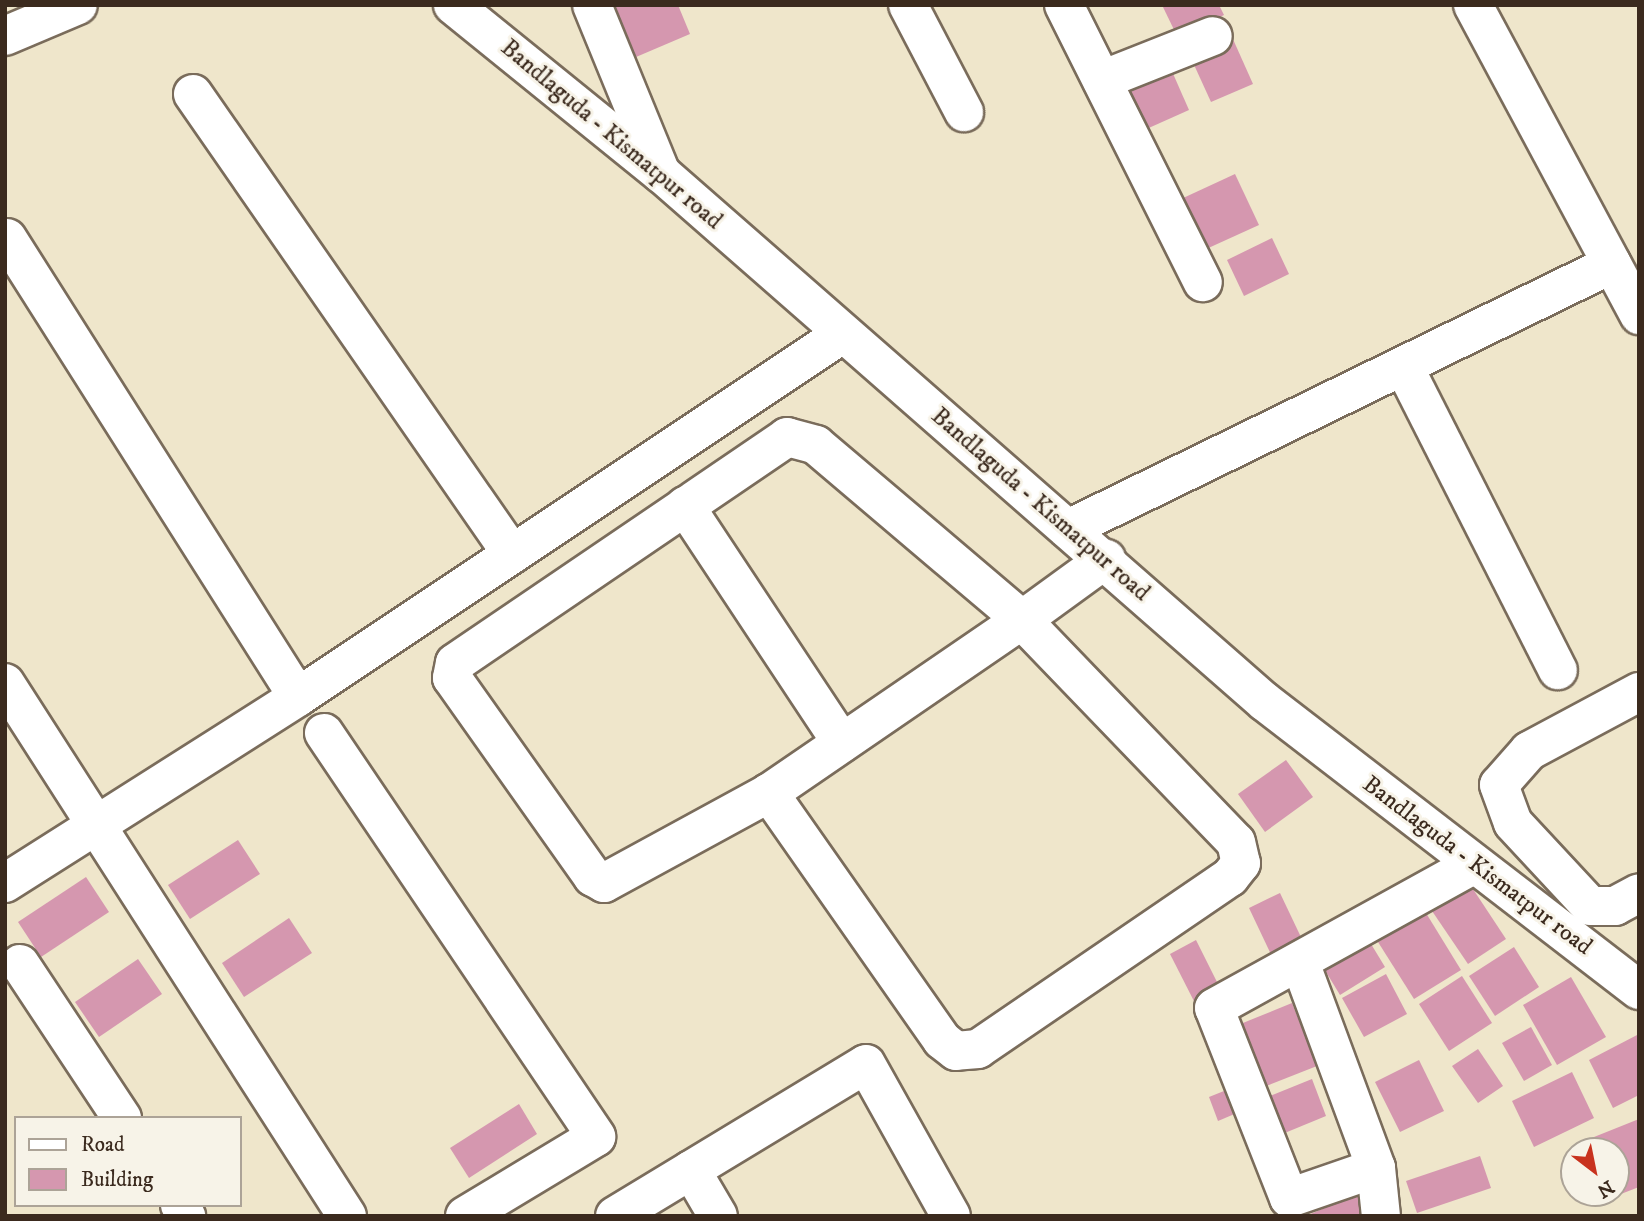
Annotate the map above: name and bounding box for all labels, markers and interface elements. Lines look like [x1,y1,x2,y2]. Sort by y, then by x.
street label: Bandlaguda - Kismatpur road [494,34,728,236]
street label: Bandlaguda - Kismatpur road [925,402,1155,608]
street label: Bandlaguda - Kismatpur road [1356,770,1598,962]
legend [14,1116,242,1207]
text: Road [81,1132,125,1158]
north arrow [1560,1137,1630,1207]
text: Building [81,1167,153,1193]
text: N [1593,1175,1618,1202]

